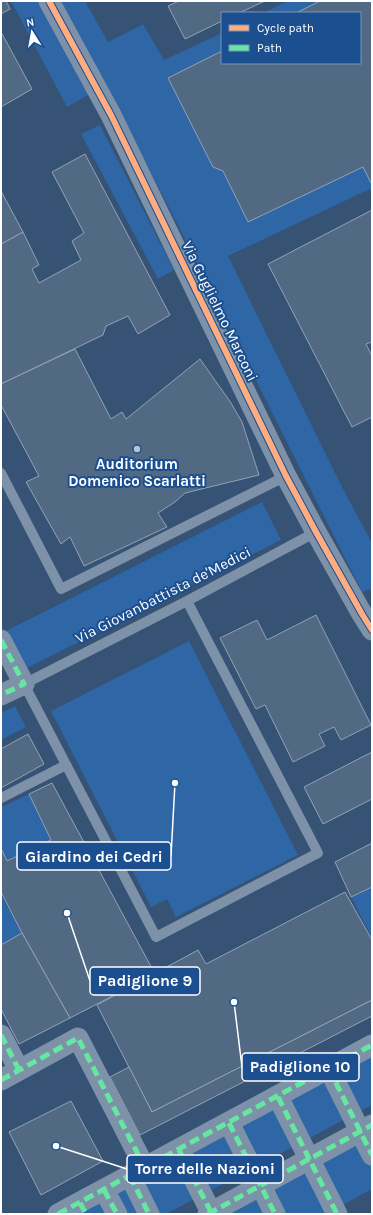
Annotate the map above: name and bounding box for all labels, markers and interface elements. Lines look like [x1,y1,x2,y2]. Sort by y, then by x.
north arrow [12,12,52,52]
legend [221,12,361,64]
text: N [25,16,35,30]
text: Cycle path [257,21,314,35]
text: Path [257,41,282,55]
street label: Via Guglielmo Marconi [178,238,262,384]
marker: Auditorium Domenico Scarlatti [132,444,142,454]
place label: Auditorium Domenico Scarlatti [68,455,206,490]
street label: Via Giovanbattista de'Medici [72,543,254,647]
callout: Giardino dei Cedri [17,842,171,870]
text: Giardino dei Cedri [25,847,163,866]
callout: Padiglione 9 [90,967,200,995]
text: Padiglione 9 [98,971,192,990]
callout: Padiglione 10 [242,1053,359,1081]
text: Padiglione 10 [250,1057,350,1076]
callout: Torre delle Nazioni [127,1155,283,1183]
text: Torre delle Nazioni [135,1159,275,1178]

